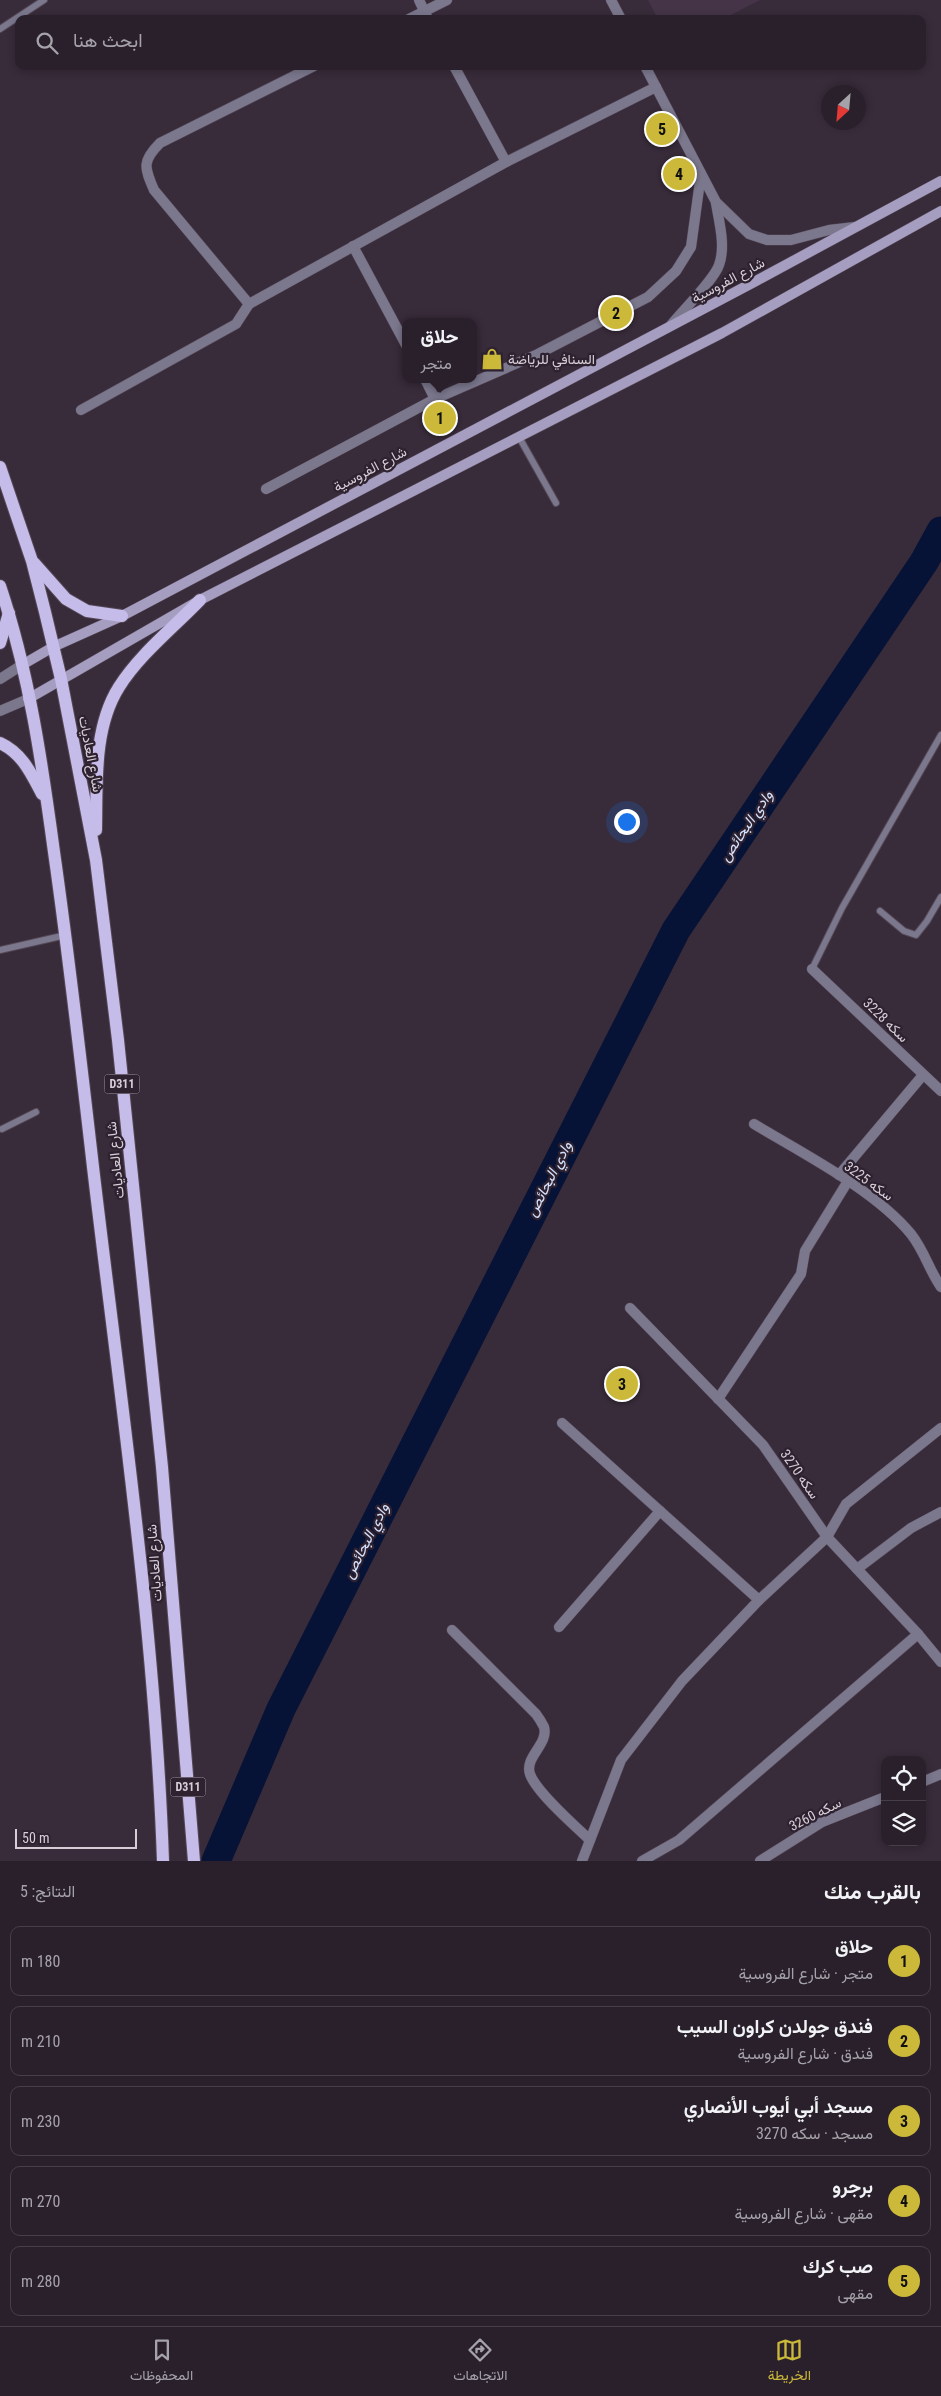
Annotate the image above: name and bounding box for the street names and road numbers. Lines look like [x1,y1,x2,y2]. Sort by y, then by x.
street label: شارع الفروسية [689,254,769,309]
street label: شارع الفروسية [331,443,411,498]
street label: شارع العاديات [73,715,106,794]
street label: سكه 3228 [860,995,912,1045]
road number: D311 [104,1074,140,1094]
street label: شارع العاديات [103,1120,130,1199]
street label: سكه 3225 [842,1158,896,1204]
street label: سكه 3270 [777,1446,823,1502]
street label: شارع العاديات [143,1524,168,1602]
road number: D311 [170,1778,206,1796]
street label: سكه 3260 [786,1794,844,1834]

